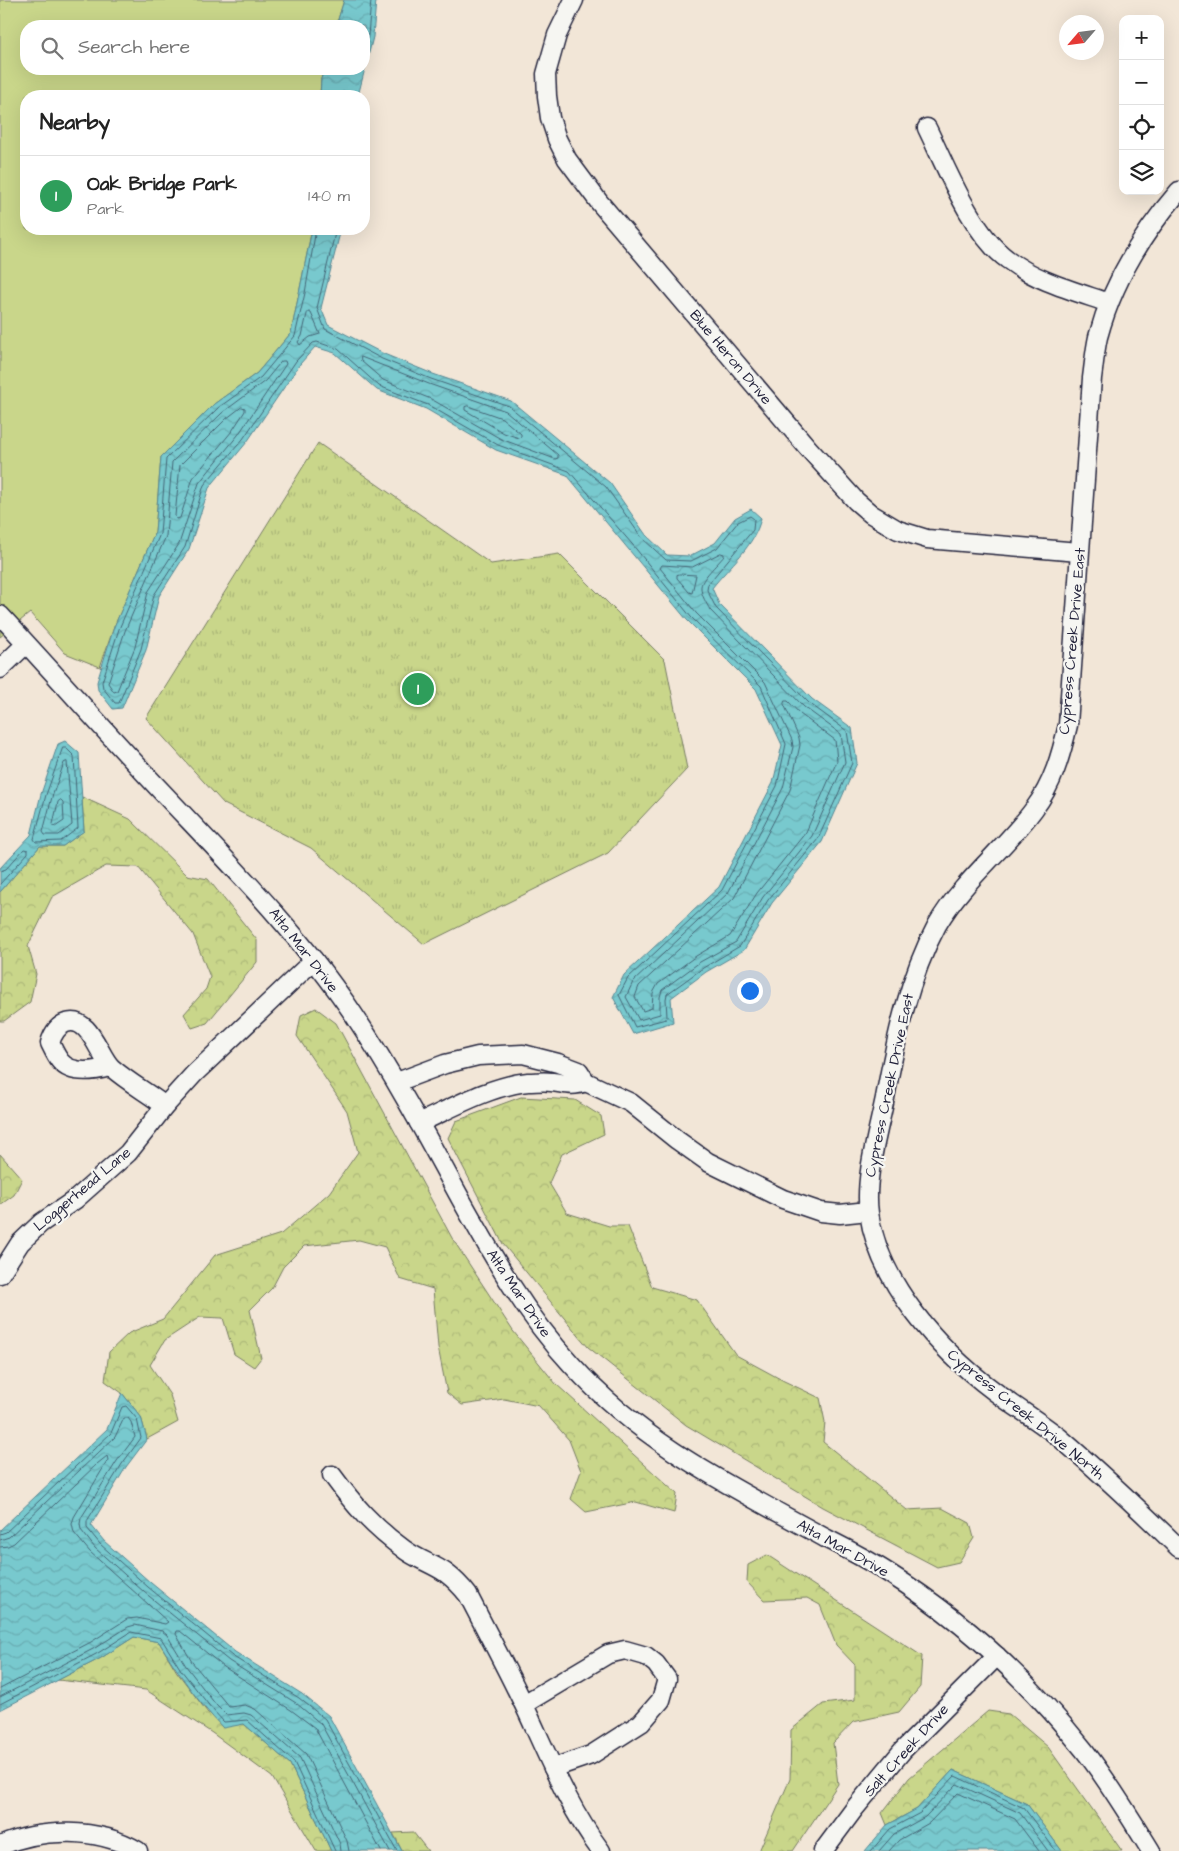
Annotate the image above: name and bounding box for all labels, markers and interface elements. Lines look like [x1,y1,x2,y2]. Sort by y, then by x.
north arrow [1059,15,1104,60]
map controls [1119,15,1164,195]
button: + [1119,15,1164,60]
search box [20,20,370,75]
icon: search [38,34,66,62]
text: Search here [78,34,190,61]
button: − [1119,60,1164,105]
button: locate [1119,105,1164,150]
text: Nearby [40,108,110,137]
button: layers [1119,150,1164,195]
text: Oak Bridge Park [87,171,237,198]
text: 1 [55,185,57,207]
text: 140 m [308,185,350,207]
text: Park [87,198,124,220]
street label: Blue Heron Drive [685,305,777,409]
street label: Cypress Creek Drive East [1054,547,1092,735]
pin: 1 [402,670,434,708]
street label: Alta Mar Drive [264,904,343,997]
your location [737,978,763,1004]
street label: Cypress Creek Drive East [860,991,920,1179]
street label: Loggerhead Lane [29,1142,136,1237]
street label: Alta Mar Drive [481,1245,556,1342]
street label: Cypress Creek Drive North [942,1344,1109,1486]
street label: Alta Mar Drive [793,1514,893,1582]
street label: Salt Creek Drive [859,1699,954,1801]

